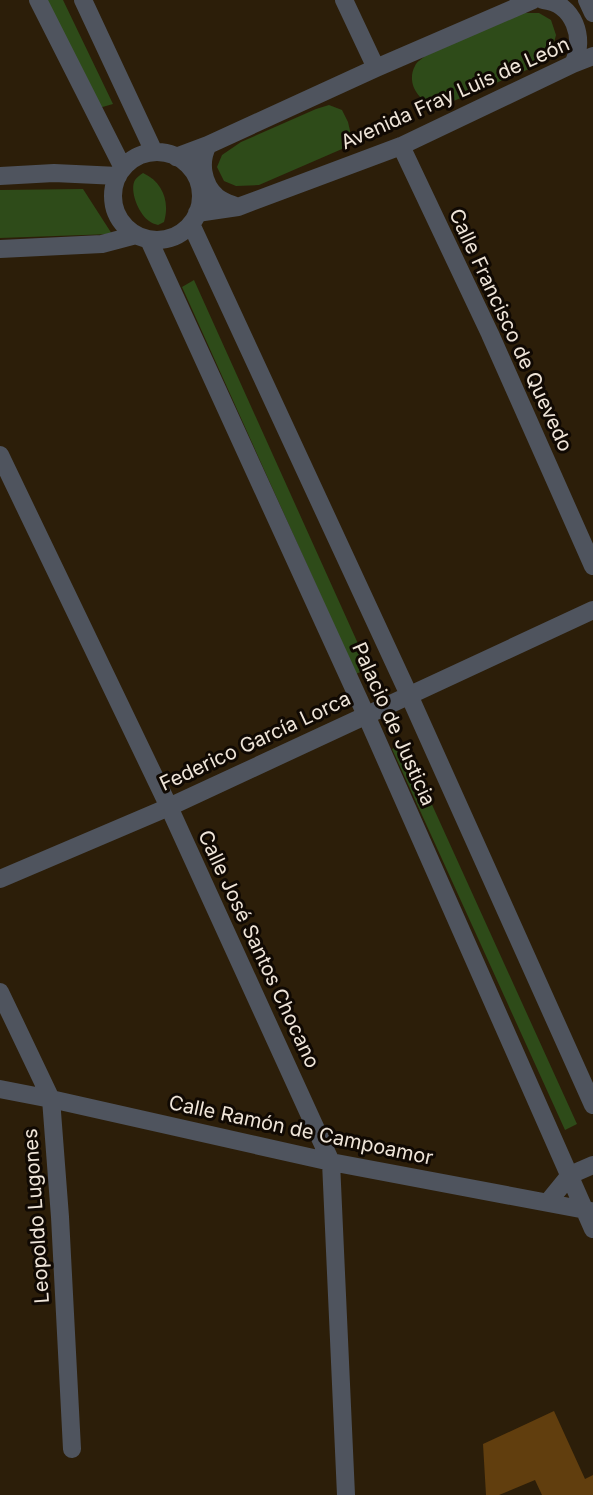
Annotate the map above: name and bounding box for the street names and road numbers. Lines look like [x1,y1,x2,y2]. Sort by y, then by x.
street label: Avenida Fray Luis de León [337,32,573,154]
street label: Calle Francisco de Quevedo [444,205,578,455]
street label: Palacio de Justicia [347,639,441,809]
street label: Federico García Lorca [156,686,354,796]
street label: Calle José Santos Chocano [193,826,325,1072]
street label: Calle Ramón de Campoamor [167,1090,436,1170]
street label: Leopoldo Lugones [18,1128,54,1304]

